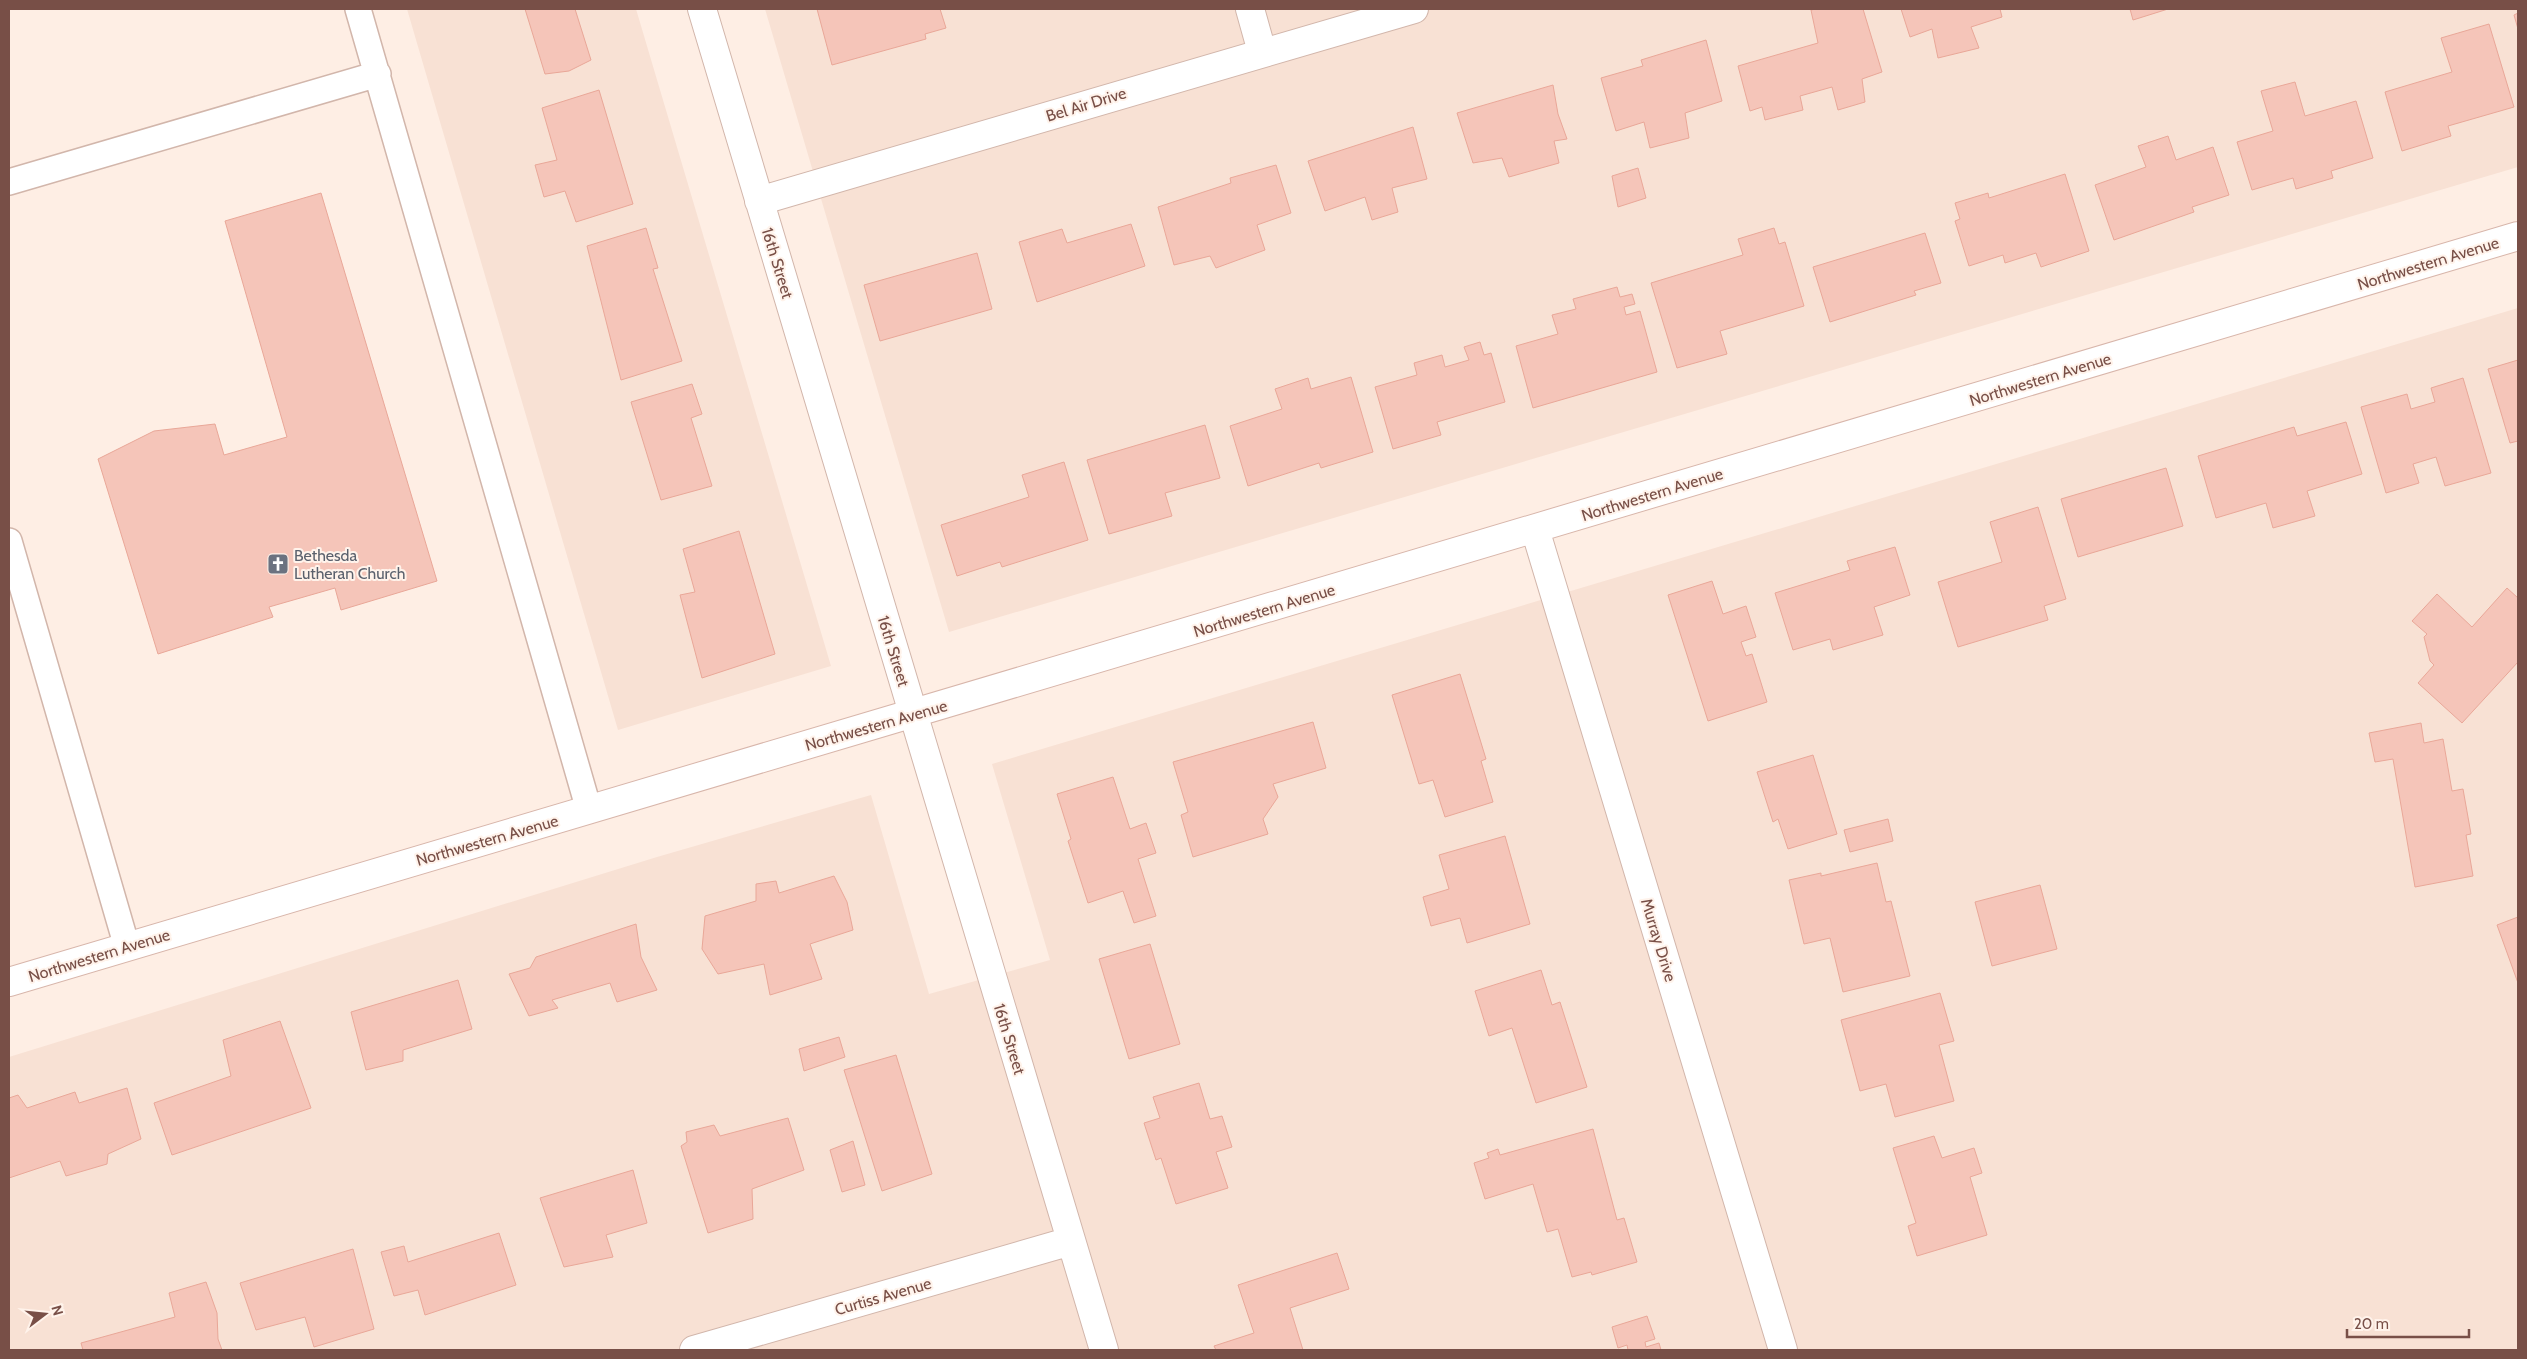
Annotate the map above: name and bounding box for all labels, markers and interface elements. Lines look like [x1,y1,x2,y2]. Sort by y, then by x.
street label: Bel Air Drive [1044,83,1129,126]
street label: 16th Street [758,225,797,301]
street label: Northwestern Avenue [2355,233,2501,294]
street label: Northwestern Avenue [1967,349,2113,410]
street label: Northwestern Avenue [1579,464,1725,525]
place label: Bethesda Lutheran Church [294,546,405,583]
church icon: Bethesda Lutheran Church [266,552,290,576]
street label: Northwestern Avenue [1191,580,1337,641]
street label: 16th Street [874,613,913,689]
street label: Northwestern Avenue [803,696,949,755]
street label: Northwestern Avenue [414,811,560,870]
street label: Murray Drive [1637,896,1680,984]
street label: Northwestern Avenue [26,925,172,986]
street label: 16th Street [990,1001,1029,1077]
street label: Curtiss Avenue [833,1274,934,1319]
north arrow [20,1289,70,1339]
text: N [47,1303,68,1318]
scale bar [2347,1306,2470,1338]
text: 20 m [2354,1315,2389,1333]

